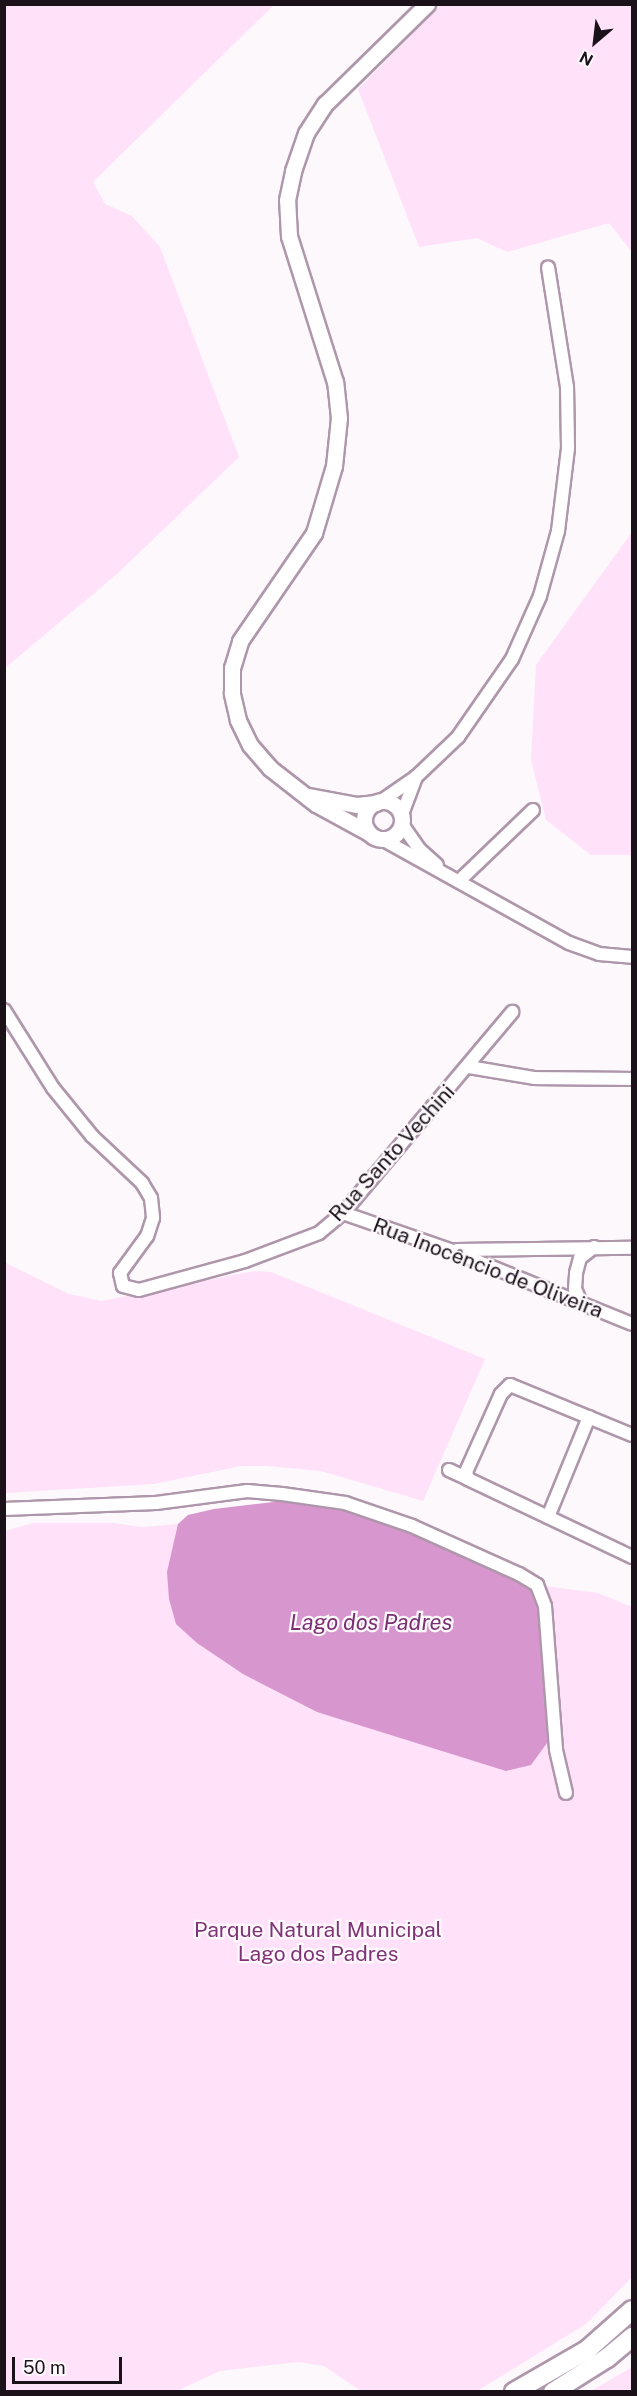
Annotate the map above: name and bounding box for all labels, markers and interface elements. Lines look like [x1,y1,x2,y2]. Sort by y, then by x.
north arrow [565,12,625,72]
text: N [576,47,596,70]
street label: Rua Santo Vechini [324,1079,460,1227]
street label: Rua Inocêncio de Oliveira [369,1212,607,1324]
water label: Lago dos Padres [290,1610,452,1636]
park label: Parque Natural Municipal Lago dos Padres [194,1917,442,1967]
scale bar [15,2345,124,2383]
text: 50 m [23,2357,66,2378]

